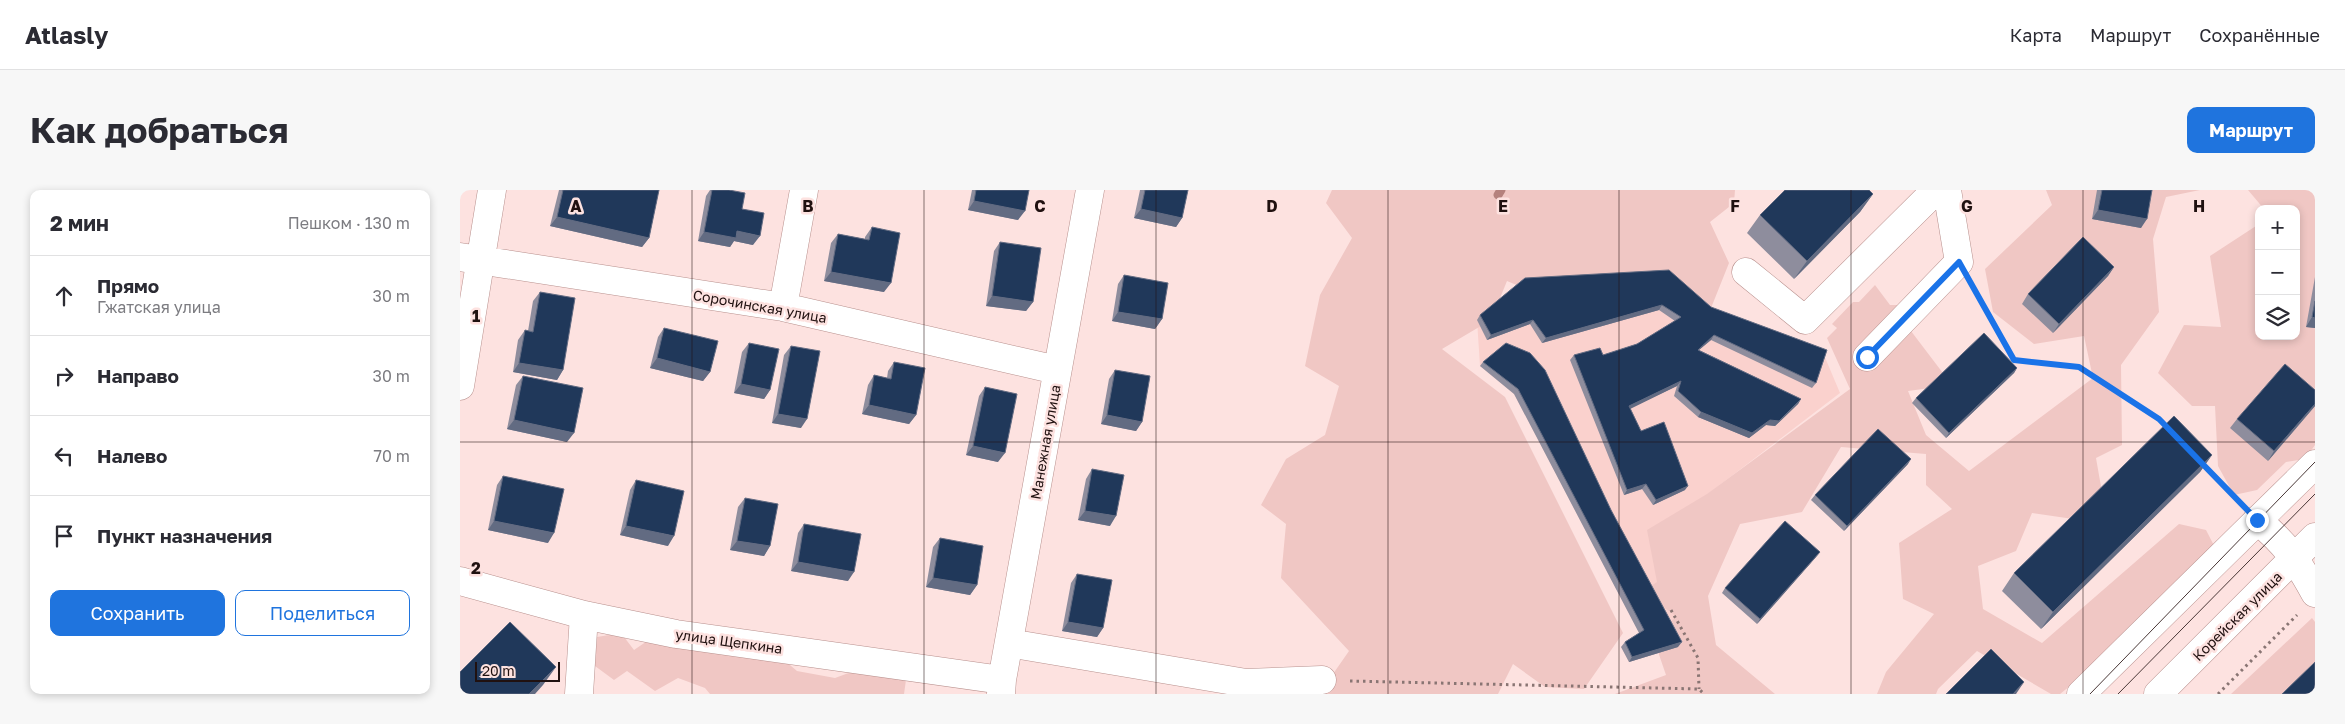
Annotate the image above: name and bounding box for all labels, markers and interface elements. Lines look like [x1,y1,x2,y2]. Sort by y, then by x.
text: Atlasly [25,20,108,49]
text: Карта [2010,24,2062,46]
text: Маршрут [2090,24,2171,46]
text: Сохранённые [2199,24,2320,46]
button: Маршрут [2187,107,2315,153]
text: Как добраться [30,109,288,151]
text: A [570,196,582,216]
text: B [802,196,814,216]
text: C [1034,196,1046,216]
text: D [1266,196,1278,216]
text: E [1498,196,1508,216]
text: F [1730,196,1740,216]
text: G [1961,196,1973,216]
text: H [2193,196,2205,216]
map controls [2255,205,2300,340]
button: + [2255,205,2300,250]
text: 2 мин [50,210,109,236]
text: Пешком · 130 m [288,213,410,233]
button: − [2255,250,2300,295]
text: Прямо [97,274,159,297]
icon: ahead [50,282,78,310]
text: 30 m [373,286,410,306]
street label: Сорочинская улица [692,286,828,326]
button: layers [2255,295,2300,340]
text: Гжатская улица [97,297,221,317]
text: 1 [472,306,480,326]
route start [1856,346,1879,369]
icon: right [50,362,78,390]
text: Направо [97,364,179,387]
text: 30 m [373,366,410,386]
street label: Манежная улица [1027,383,1063,501]
icon: left [50,442,78,470]
text: Налево [97,444,167,467]
text: 70 m [373,446,410,466]
route end [2246,509,2269,532]
icon: arrive [50,522,78,550]
text: Пункт назначения [97,524,272,547]
text: 2 [471,558,481,578]
street label: Корейская улица [2189,568,2285,664]
button: Сохранить [50,590,225,636]
button: Поделиться [235,590,410,636]
street label: улица Щепкина [674,625,784,657]
scale bar [475,659,560,682]
text: 20 m [482,662,515,679]

